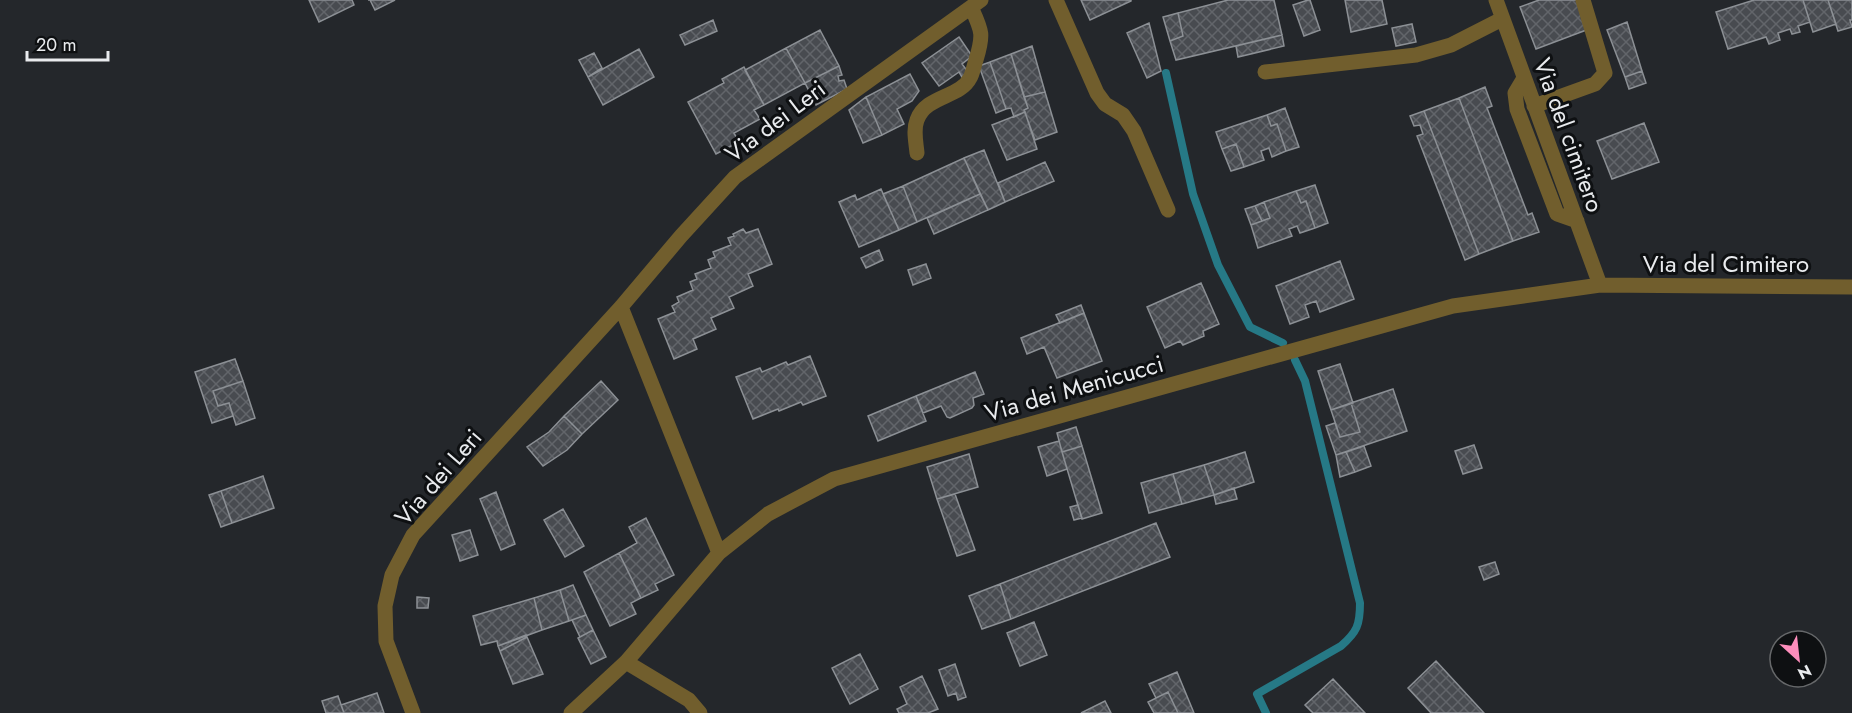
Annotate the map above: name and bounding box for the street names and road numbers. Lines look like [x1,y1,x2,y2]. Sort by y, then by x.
street label: Via del cimitero [1525,53,1613,217]
street label: Via dei Leri [717,72,833,170]
street label: Via del Cimitero [1643,246,1809,281]
street label: Via dei Menicucci [981,346,1167,430]
street label: Via dei Leri [386,421,490,533]

